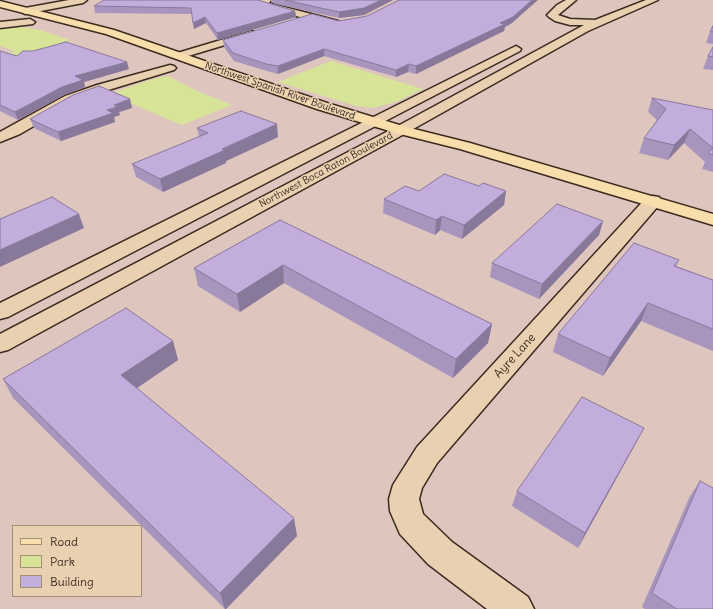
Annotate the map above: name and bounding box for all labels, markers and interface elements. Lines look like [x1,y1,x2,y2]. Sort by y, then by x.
street label: Northwest Spanish River Boulevard [203,60,357,122]
street label: Northwest Boca Raton Boulevard [257,130,395,210]
street label: Ayre Lane [491,331,539,381]
legend [12,525,142,597]
text: Road [50,534,78,549]
text: Park [50,554,75,569]
text: Building [50,574,94,589]

